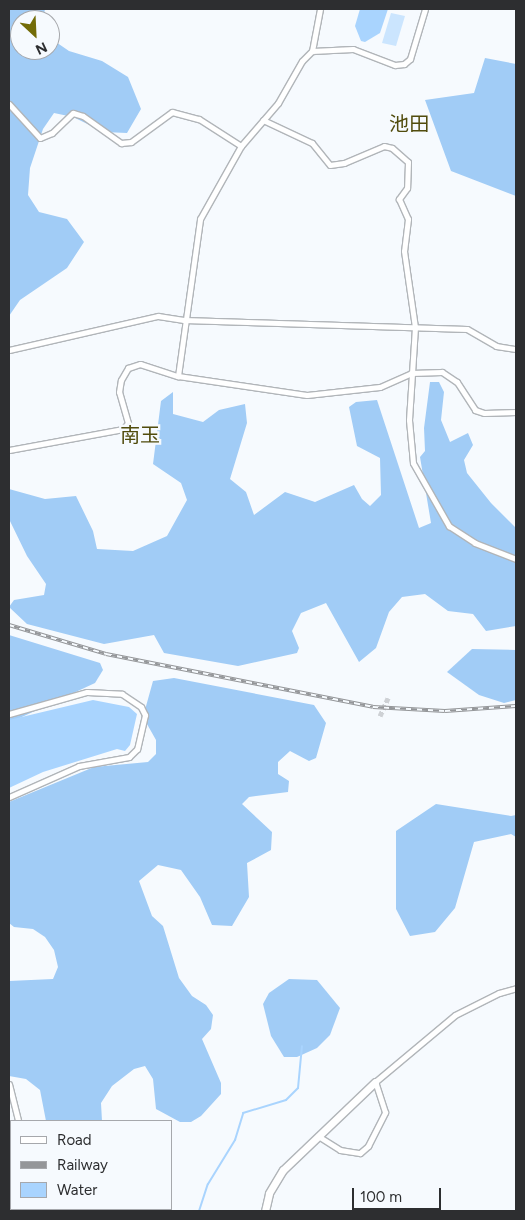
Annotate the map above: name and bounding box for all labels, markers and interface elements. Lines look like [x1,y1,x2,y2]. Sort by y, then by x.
north arrow [10,10,60,60]
text: N [33,38,50,58]
district label: 池田 [389,112,429,136]
district label: 南玉 [120,423,160,447]
legend [10,1120,172,1210]
text: Road [57,1131,92,1149]
text: Railway [57,1156,108,1174]
scale bar [355,1178,444,1210]
text: Water [57,1181,97,1199]
text: 100 m [360,1188,402,1206]

